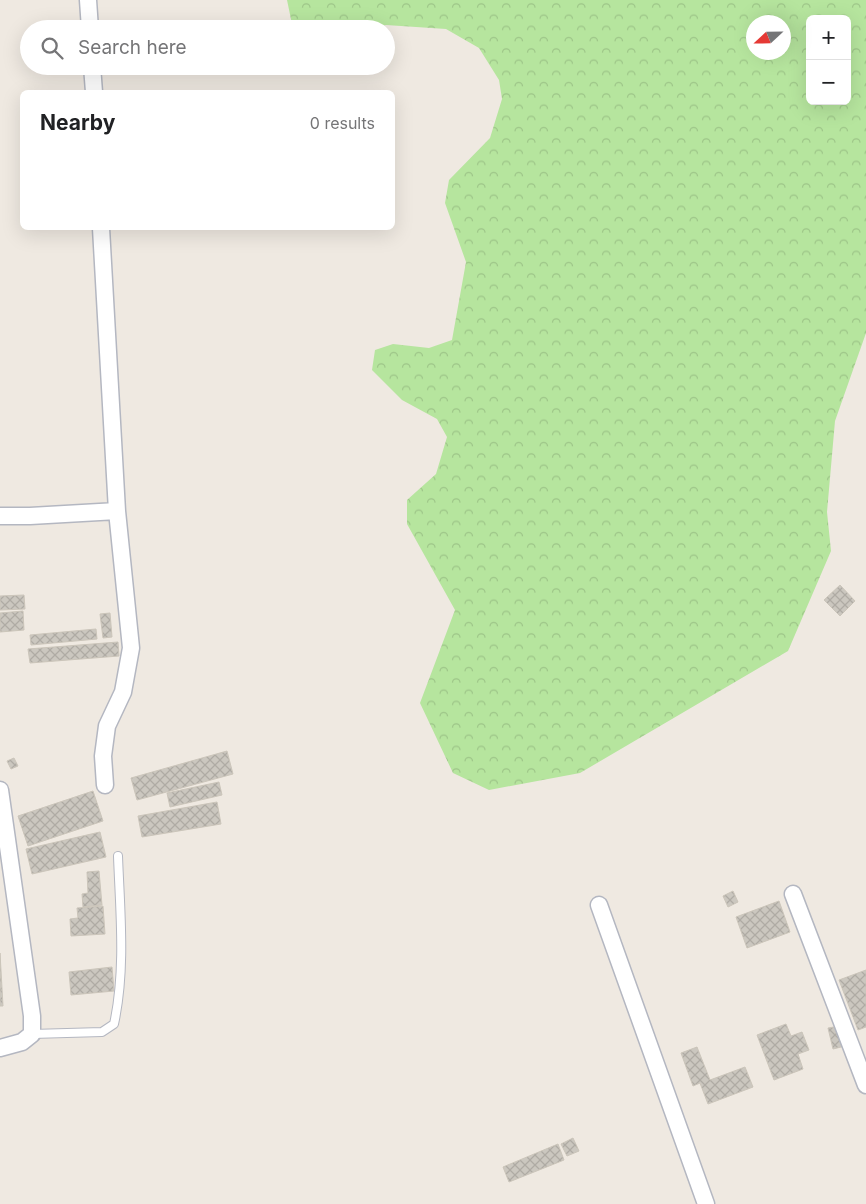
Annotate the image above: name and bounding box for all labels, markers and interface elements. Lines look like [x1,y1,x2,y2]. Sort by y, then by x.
north arrow [746,15,791,60]
map controls [806,15,851,105]
button: + [806,15,851,60]
search box [20,20,395,75]
icon: search [38,34,66,62]
text: Search here [78,36,187,59]
button: − [806,60,851,105]
text: Nearby [40,110,115,135]
text: 0 results [310,113,375,133]

